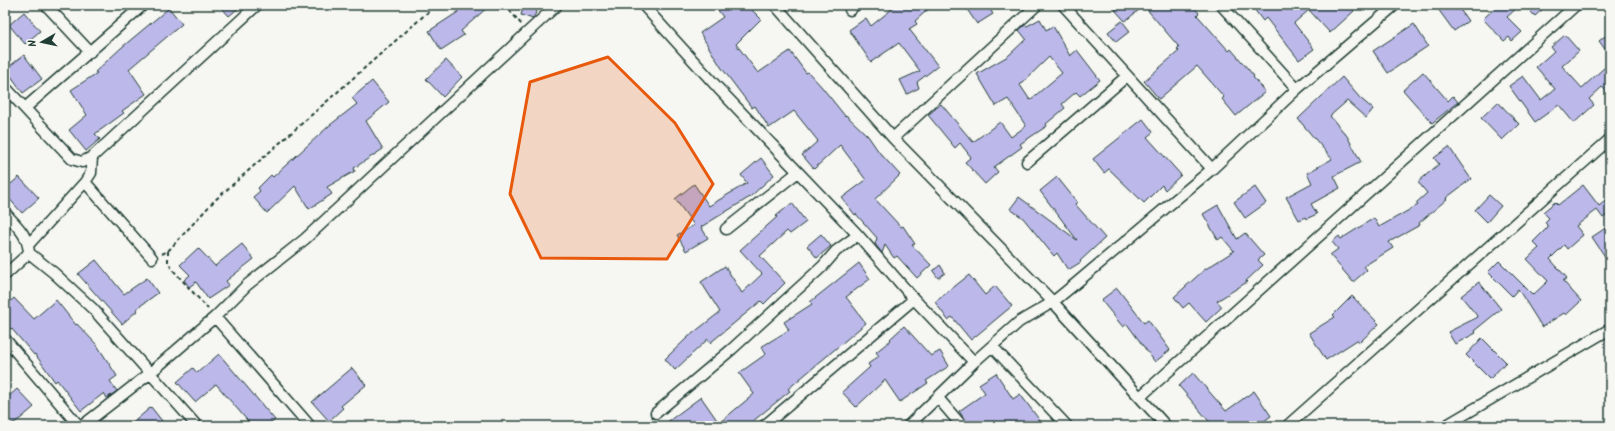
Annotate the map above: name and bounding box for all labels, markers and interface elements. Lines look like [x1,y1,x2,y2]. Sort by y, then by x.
north arrow [22,22,62,62]
text: N [24,39,43,48]

